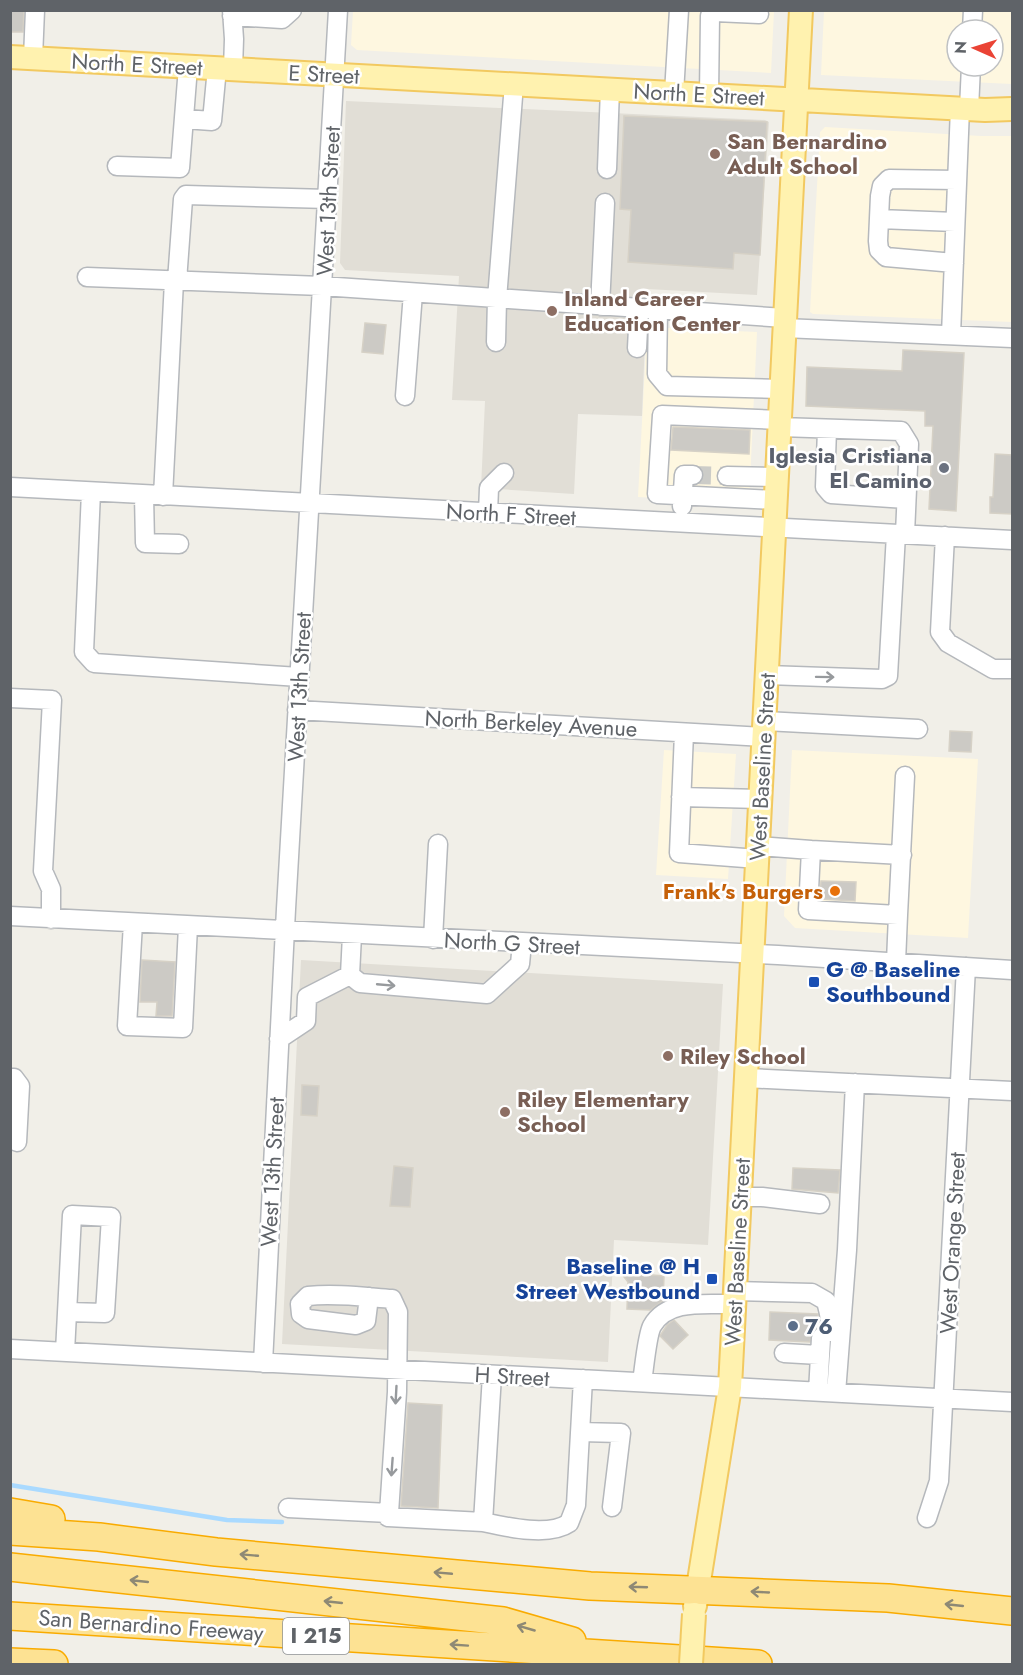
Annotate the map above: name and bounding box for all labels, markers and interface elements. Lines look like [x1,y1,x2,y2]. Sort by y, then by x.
north arrow [945,18,1005,78]
text: N [949,40,972,54]
street label: North E Street [71,45,204,83]
street label: E Street [288,56,361,92]
street label: North E Street [633,75,766,113]
street label: West 13th Street [308,125,348,277]
place label: San Bernardino Adult School [726,125,887,182]
marker: San Bernardino Adult School [708,147,722,161]
place label: Inland Career Education Center [564,282,741,339]
marker: Inland Career Education Center [545,304,559,318]
place label: Iglesia Cristiana El Camino [768,439,932,496]
marker: Iglesia Cristiana El Camino [937,461,951,475]
street label: North F Street [445,495,578,533]
street label: West 13th Street [279,611,319,763]
street label: West Baseline Street [741,672,783,862]
one-way arrow [815,672,835,683]
street label: North Berkeley Avenue [424,701,638,745]
place label: Frank's Burgers [663,875,823,907]
marker: Frank's Burgers [828,884,842,898]
street label: North G Street [443,923,582,963]
place label: G @ Baseline Southbound [826,953,960,1010]
marker: G @ Baseline Southbound [807,975,821,989]
one-way arrow [376,980,396,991]
place label: Riley School [680,1040,806,1072]
marker: Riley School [661,1049,675,1063]
place label: Riley Elementary School [517,1083,689,1140]
street label: West 13th Street [252,1096,292,1248]
marker: Riley Elementary School [498,1105,512,1119]
street label: West Orange Street [931,1151,973,1335]
street label: West Baseline Street [716,1157,758,1347]
place label: Baseline @ H Street Westbound [515,1250,700,1307]
marker: Baseline @ H Street Westbound [705,1272,719,1286]
place label: 76 [805,1310,833,1342]
marker: 76 [786,1319,800,1333]
street label: H Street [474,1358,551,1394]
one-way arrow [391,1385,402,1405]
one-way arrow [386,1456,397,1476]
one-way arrow [240,1549,260,1560]
one-way arrow [434,1567,454,1578]
one-way arrow [129,1575,149,1586]
one-way arrow [628,1582,648,1593]
one-way arrow [750,1587,770,1598]
one-way arrow [323,1597,343,1608]
one-way arrow [945,1599,965,1610]
street label: San Bernardino Freeway [38,1601,265,1649]
road number: I 215 [283,1618,349,1654]
one-way arrow [517,1622,536,1633]
one-way arrow [450,1639,470,1650]

